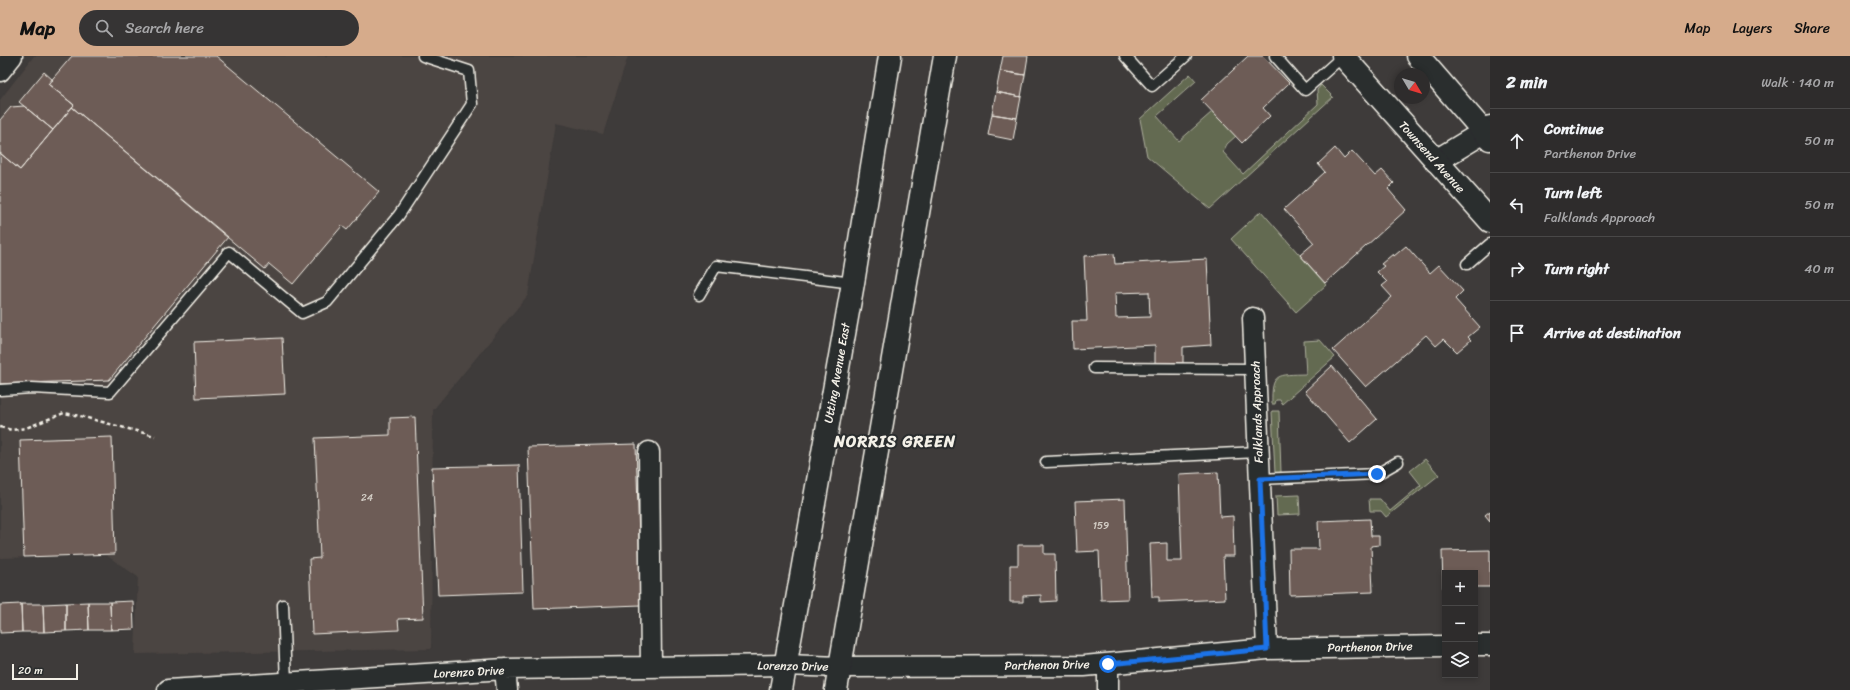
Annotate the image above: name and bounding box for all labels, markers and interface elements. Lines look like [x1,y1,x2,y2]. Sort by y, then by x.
search box [79,10,359,46]
text: Map [20,12,55,45]
text: Search here [125,15,204,41]
text: Map [1685,16,1710,41]
text: Layers [1732,16,1772,41]
text: Share [1794,16,1830,41]
icon: search [93,17,115,39]
text: 2 min [1506,67,1547,97]
north arrow [1394,68,1430,104]
text: Walk · 140 m [1761,71,1834,94]
street label: Townsend Avenue [1393,116,1471,198]
text: Continue [1544,116,1604,142]
text: 50 m [1804,129,1834,152]
icon: ahead [1506,130,1528,152]
text: Parthenon Drive [1544,142,1636,165]
text: Turn left [1544,180,1602,206]
text: 50 m [1804,193,1834,216]
icon: left [1506,194,1528,216]
text: Falklands Approach [1544,206,1655,229]
text: Turn right [1544,256,1609,282]
text: 40 m [1804,257,1834,280]
icon: right [1506,258,1528,280]
street label: Utting Avenue East [817,320,857,425]
text: Arrive at destination [1544,320,1681,346]
icon: arrive [1506,322,1528,344]
street label: Falklands Approach [1244,360,1270,464]
district label: NORRIS GREEN [833,427,956,456]
route end [1368,465,1386,483]
house number: 24 [361,489,373,507]
house number: 159 [1093,517,1109,535]
map controls [1442,570,1478,678]
button: + [1442,570,1478,606]
button: − [1442,606,1478,642]
street label: Parthenon Drive [1327,635,1413,659]
button: layers [1442,642,1478,678]
street label: Parthenon Drive [1004,653,1090,677]
street label: Lorenzo Drive [757,654,829,678]
route start [1099,655,1117,673]
street label: Lorenzo Drive [433,659,505,685]
text: 20 m [18,661,43,680]
scale bar [12,662,78,681]

